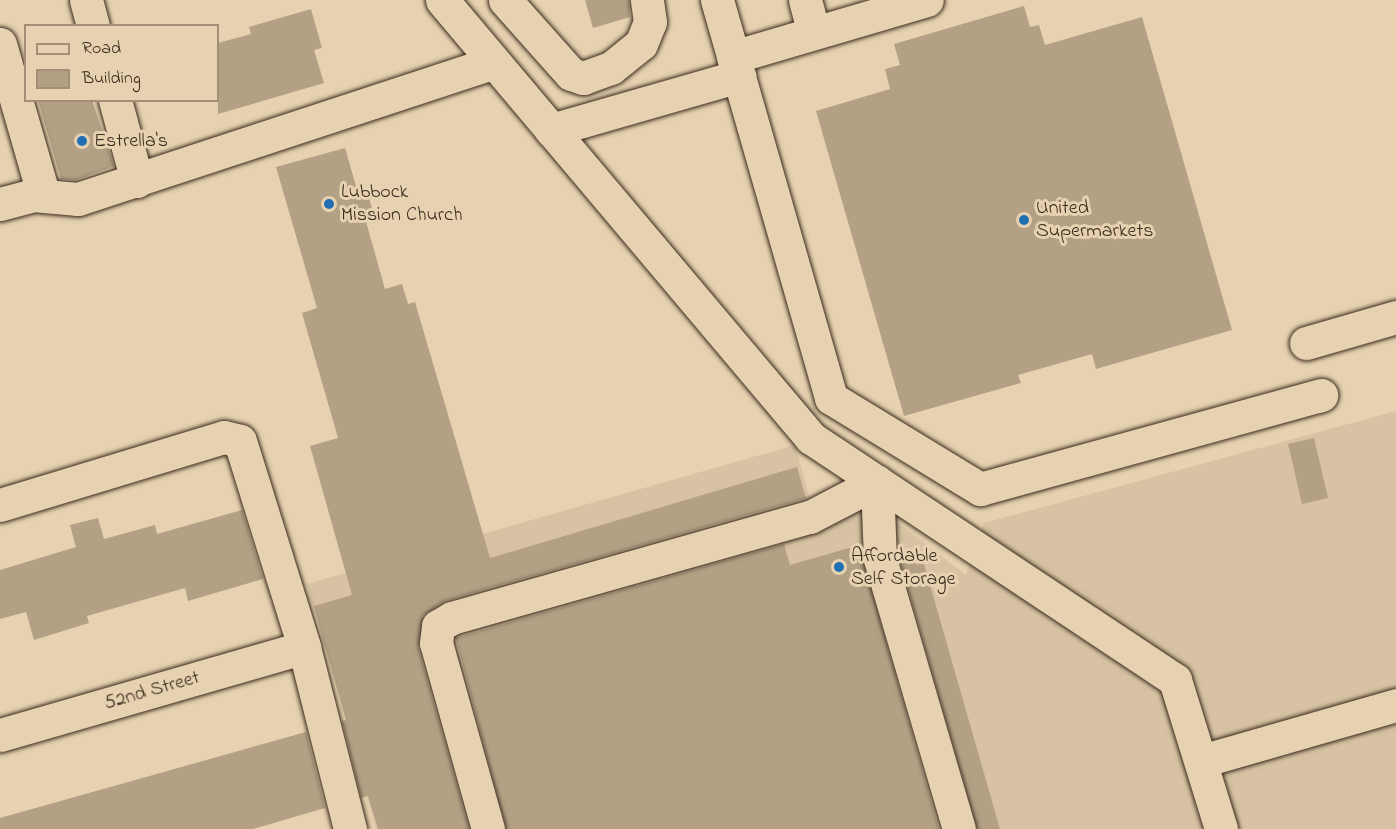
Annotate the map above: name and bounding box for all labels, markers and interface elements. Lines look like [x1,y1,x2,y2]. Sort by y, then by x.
legend [24,24,219,102]
text: Road [82,36,121,62]
text: Building [82,66,141,92]
place label: Estrella's [94,129,168,153]
marker: Estrella's [75,134,89,148]
place label: Lubbock Mission Church [341,180,462,227]
place label: United Supermarkets [1036,196,1153,243]
marker: Lubbock Mission Church [322,197,336,211]
marker: United Supermarkets [1017,213,1031,227]
place label: Affordable Self Storage [851,544,955,591]
marker: Affordable Self Storage [832,560,846,574]
street label: 52nd Street [102,666,202,716]

